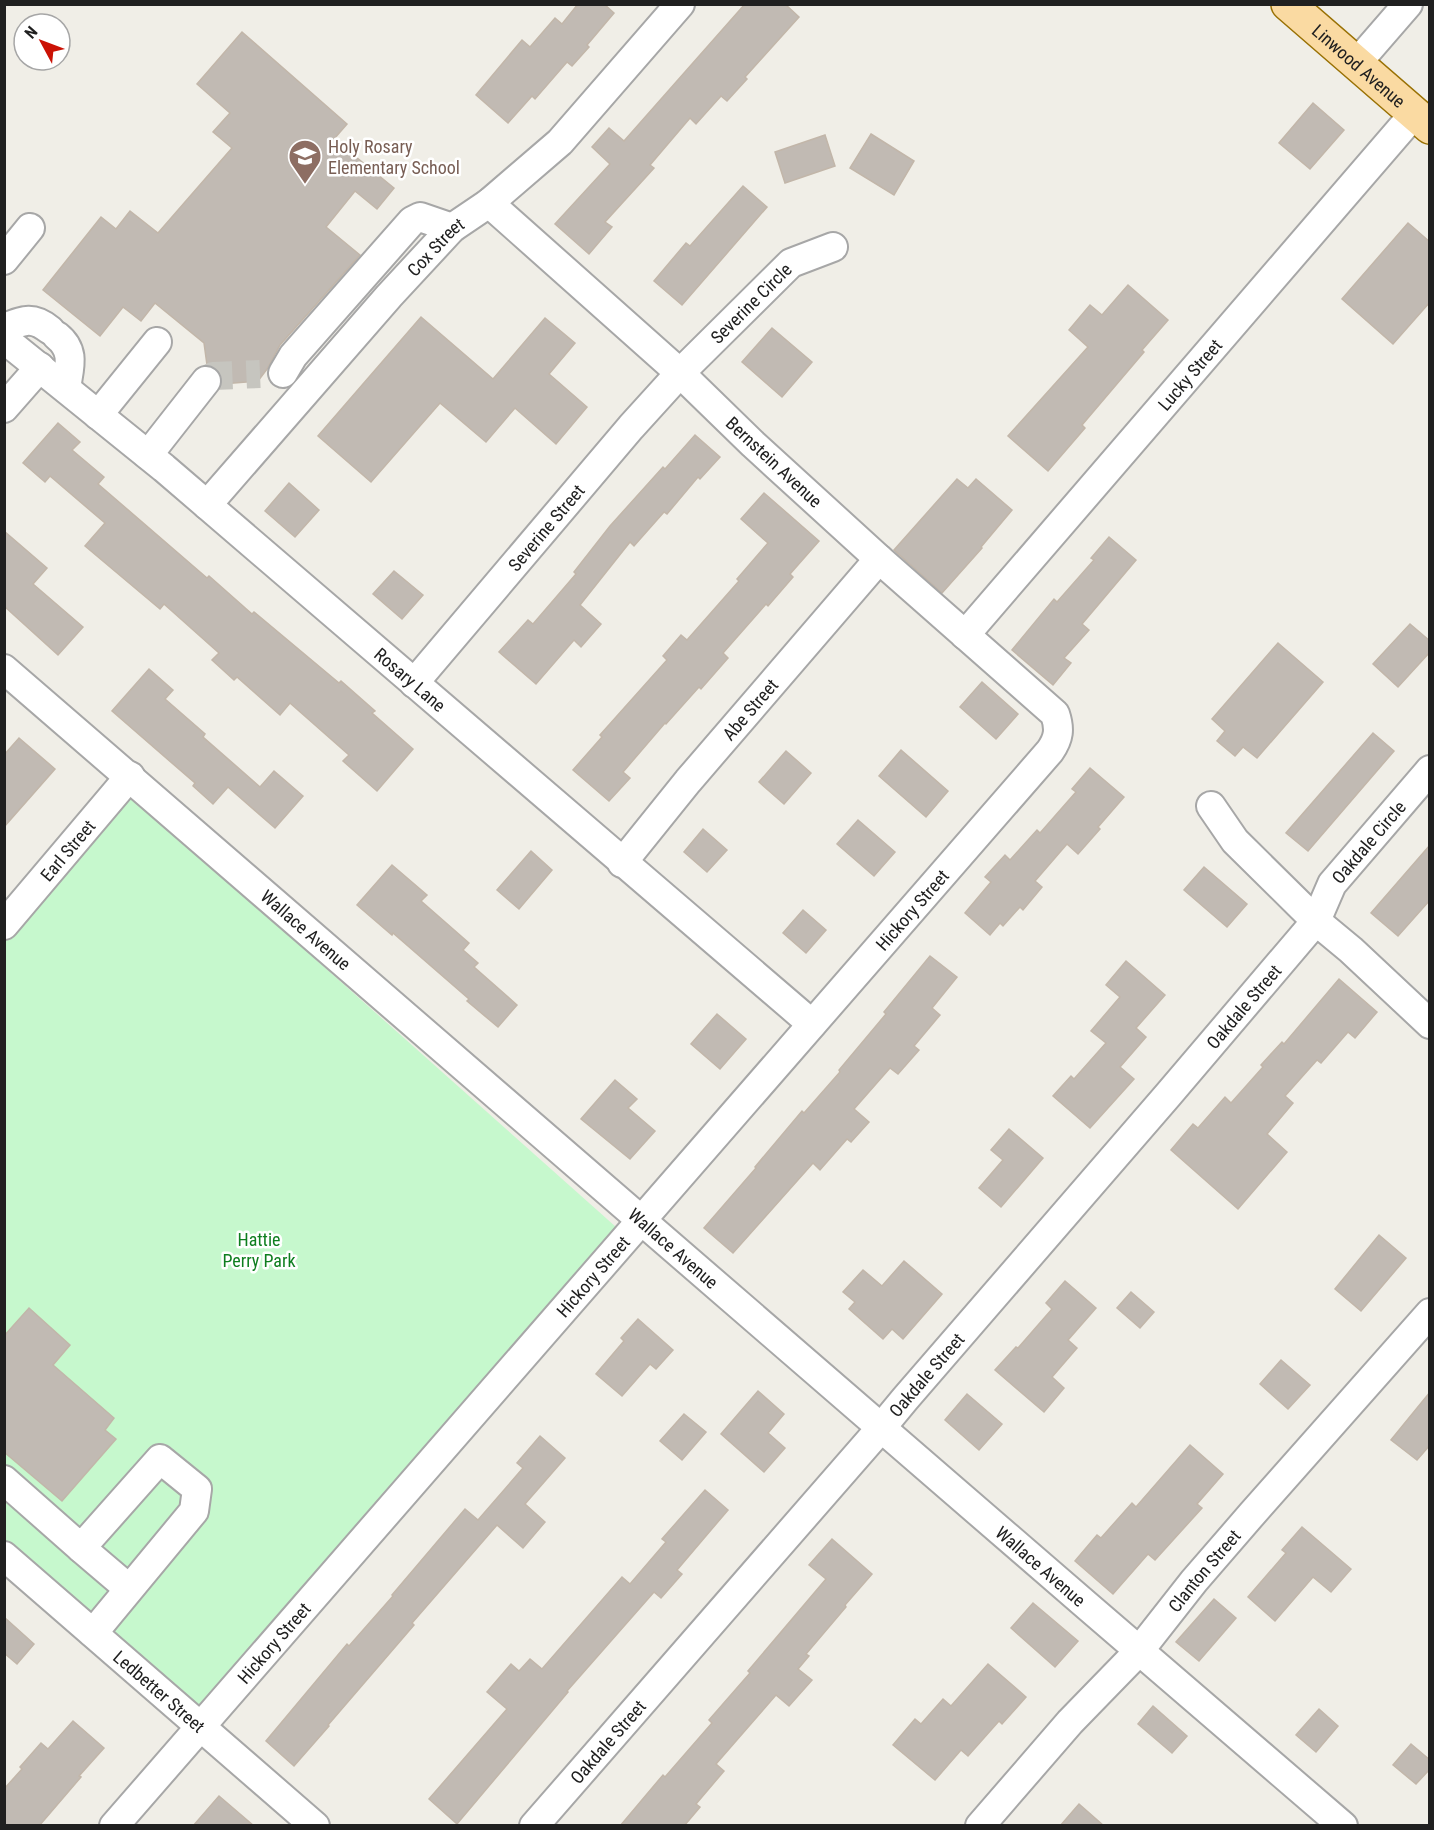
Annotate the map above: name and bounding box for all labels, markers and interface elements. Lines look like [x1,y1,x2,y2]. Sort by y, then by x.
north arrow [12,12,72,72]
street label: Linwood Avenue [1308,20,1410,112]
text: N [21,23,41,42]
place label: Holy Rosary Elementary School [328,136,460,178]
school or university icon: Holy Rosary Elementary School [287,138,323,185]
street label: Cox Street [403,213,468,280]
street label: Severine Circle [706,258,795,347]
street label: Lucky Street [1153,335,1226,414]
street label: Bernstein Avenue [722,412,826,512]
street label: Severine Street [503,480,588,575]
street label: Rosary Lane [370,643,450,716]
street label: Abe Street [718,674,782,744]
street label: Oakdale Circle [1327,796,1410,887]
street label: Earl Street [36,815,99,885]
street label: Hickory Street [871,865,953,954]
street label: Wallace Avenue [257,885,355,974]
street label: Oakdale Street [1202,960,1285,1053]
street label: Wallace Avenue [624,1203,723,1292]
park label: Hattie Perry Park [222,1229,296,1271]
street label: Hickory Street [552,1231,634,1321]
street label: Oakdale Street [884,1328,968,1421]
street label: Wallace Avenue [992,1521,1090,1610]
street label: Clanton Street [1163,1525,1244,1616]
street label: Hickory Street [233,1598,314,1687]
street label: Ledbetter Street [110,1646,210,1736]
street label: Oakdale Street [566,1696,650,1788]

